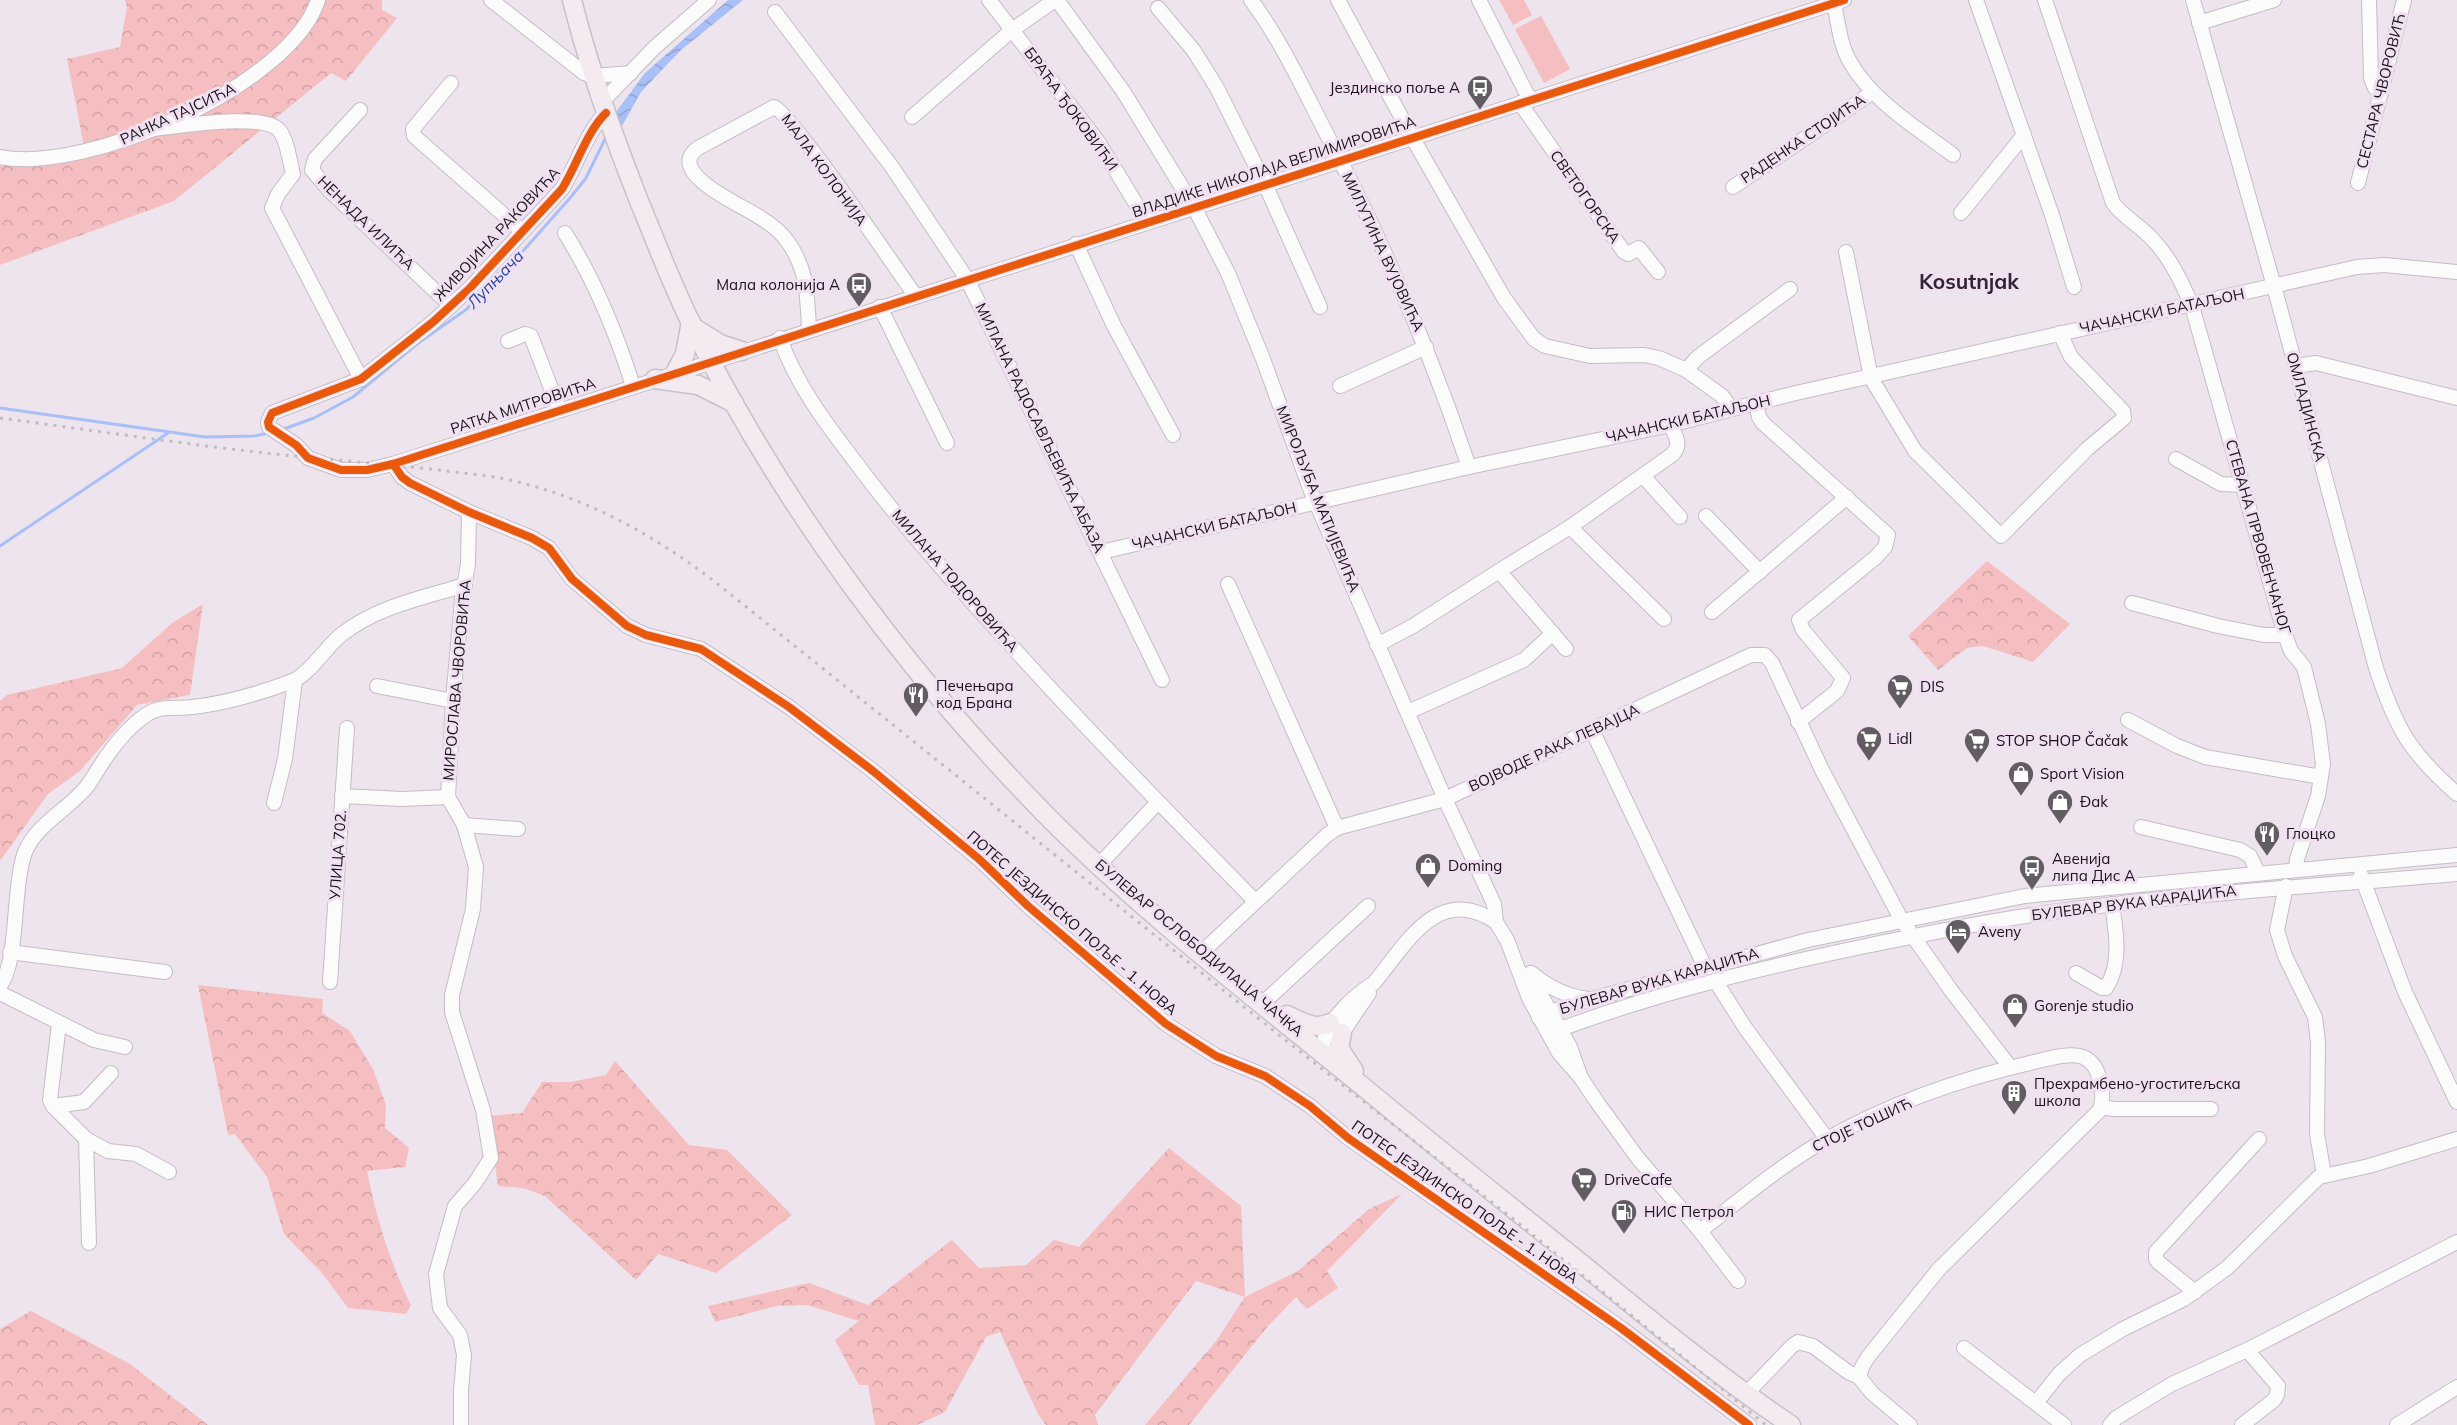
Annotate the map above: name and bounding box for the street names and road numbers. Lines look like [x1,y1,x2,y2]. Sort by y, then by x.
street label: СЕСТАРА ЧВОРОВИЋ [2352,11,2409,170]
street label: БРАЋА ЂОКОВИЋИ [1020,43,1123,174]
street label: РАНКА ТАЈСИЋА [117,78,239,149]
street label: РАДЕНКА СТОЈИЋА [1737,90,1869,187]
street label: МАЛА КОЛОНИЈА [778,110,871,229]
street label: ВЛАДИКЕ НИКОЛАЈА ВЕЛИМИРОВИЋА [1130,112,1418,221]
street label: СВЕТОГОРСКА [1546,146,1625,247]
street label: ЖИВОЈИНА РАКОВИЋА [430,163,564,305]
street label: МИЛУТИНА ВУЈОВИЋА [1338,169,1429,335]
street label: НЕНАДА ИЛИЋА [314,171,419,274]
street label: ЧАЧАНСКИ БАТАЉОН [2078,284,2246,337]
street label: МИЛАНА РАДОСАВЉЕВИЋА АБАЗА [971,300,1109,556]
street label: ОМЛАДИНСКА [2283,350,2330,464]
street label: РАТКА МИТРОВИЋА [448,373,598,438]
street label: ЧАЧАНСКИ БАТАЉОН [1604,390,1772,447]
street label: МИРОЉУБА МАТИЈЕВИЋА [1272,403,1365,595]
street label: СТЕВАНА ПРВОВЕНЧАНОГ [2222,437,2296,637]
street label: ЧАЧАНСКИ БАТАЉОН [1130,497,1298,554]
street label: МИЛАНА ТОДОРОВИЋА [888,505,1023,656]
street label: МИРОСЛАВА ЧВОРОВИЋА [438,579,475,781]
street label: ВОЈВОДЕ РАКА ЛЕВАЈЦА [1465,700,1642,796]
street label: УЛИЦА 702. [325,809,350,902]
street label: ПОТЕС ЈЕЗДИНСКО ПОЉЕ - 1. НОВА [963,826,1181,1019]
street label: БУЛЕВАР ОСЛОБОДИЛАЦА ЧАЧКА [1091,855,1307,1040]
street label: БУЛЕВАР ВУКА КАРАЏИЋА [2030,881,2237,925]
street label: БУЛЕВАР ВУКА КАРАЏИЋА [1557,943,1761,1018]
street label: СТОЈЕ ТОШИЋ [1809,1093,1915,1156]
street label: ПОТЕС ЈЕЗДИНСКО ПОЉЕ - 1. НОВА [1348,1116,1582,1287]

